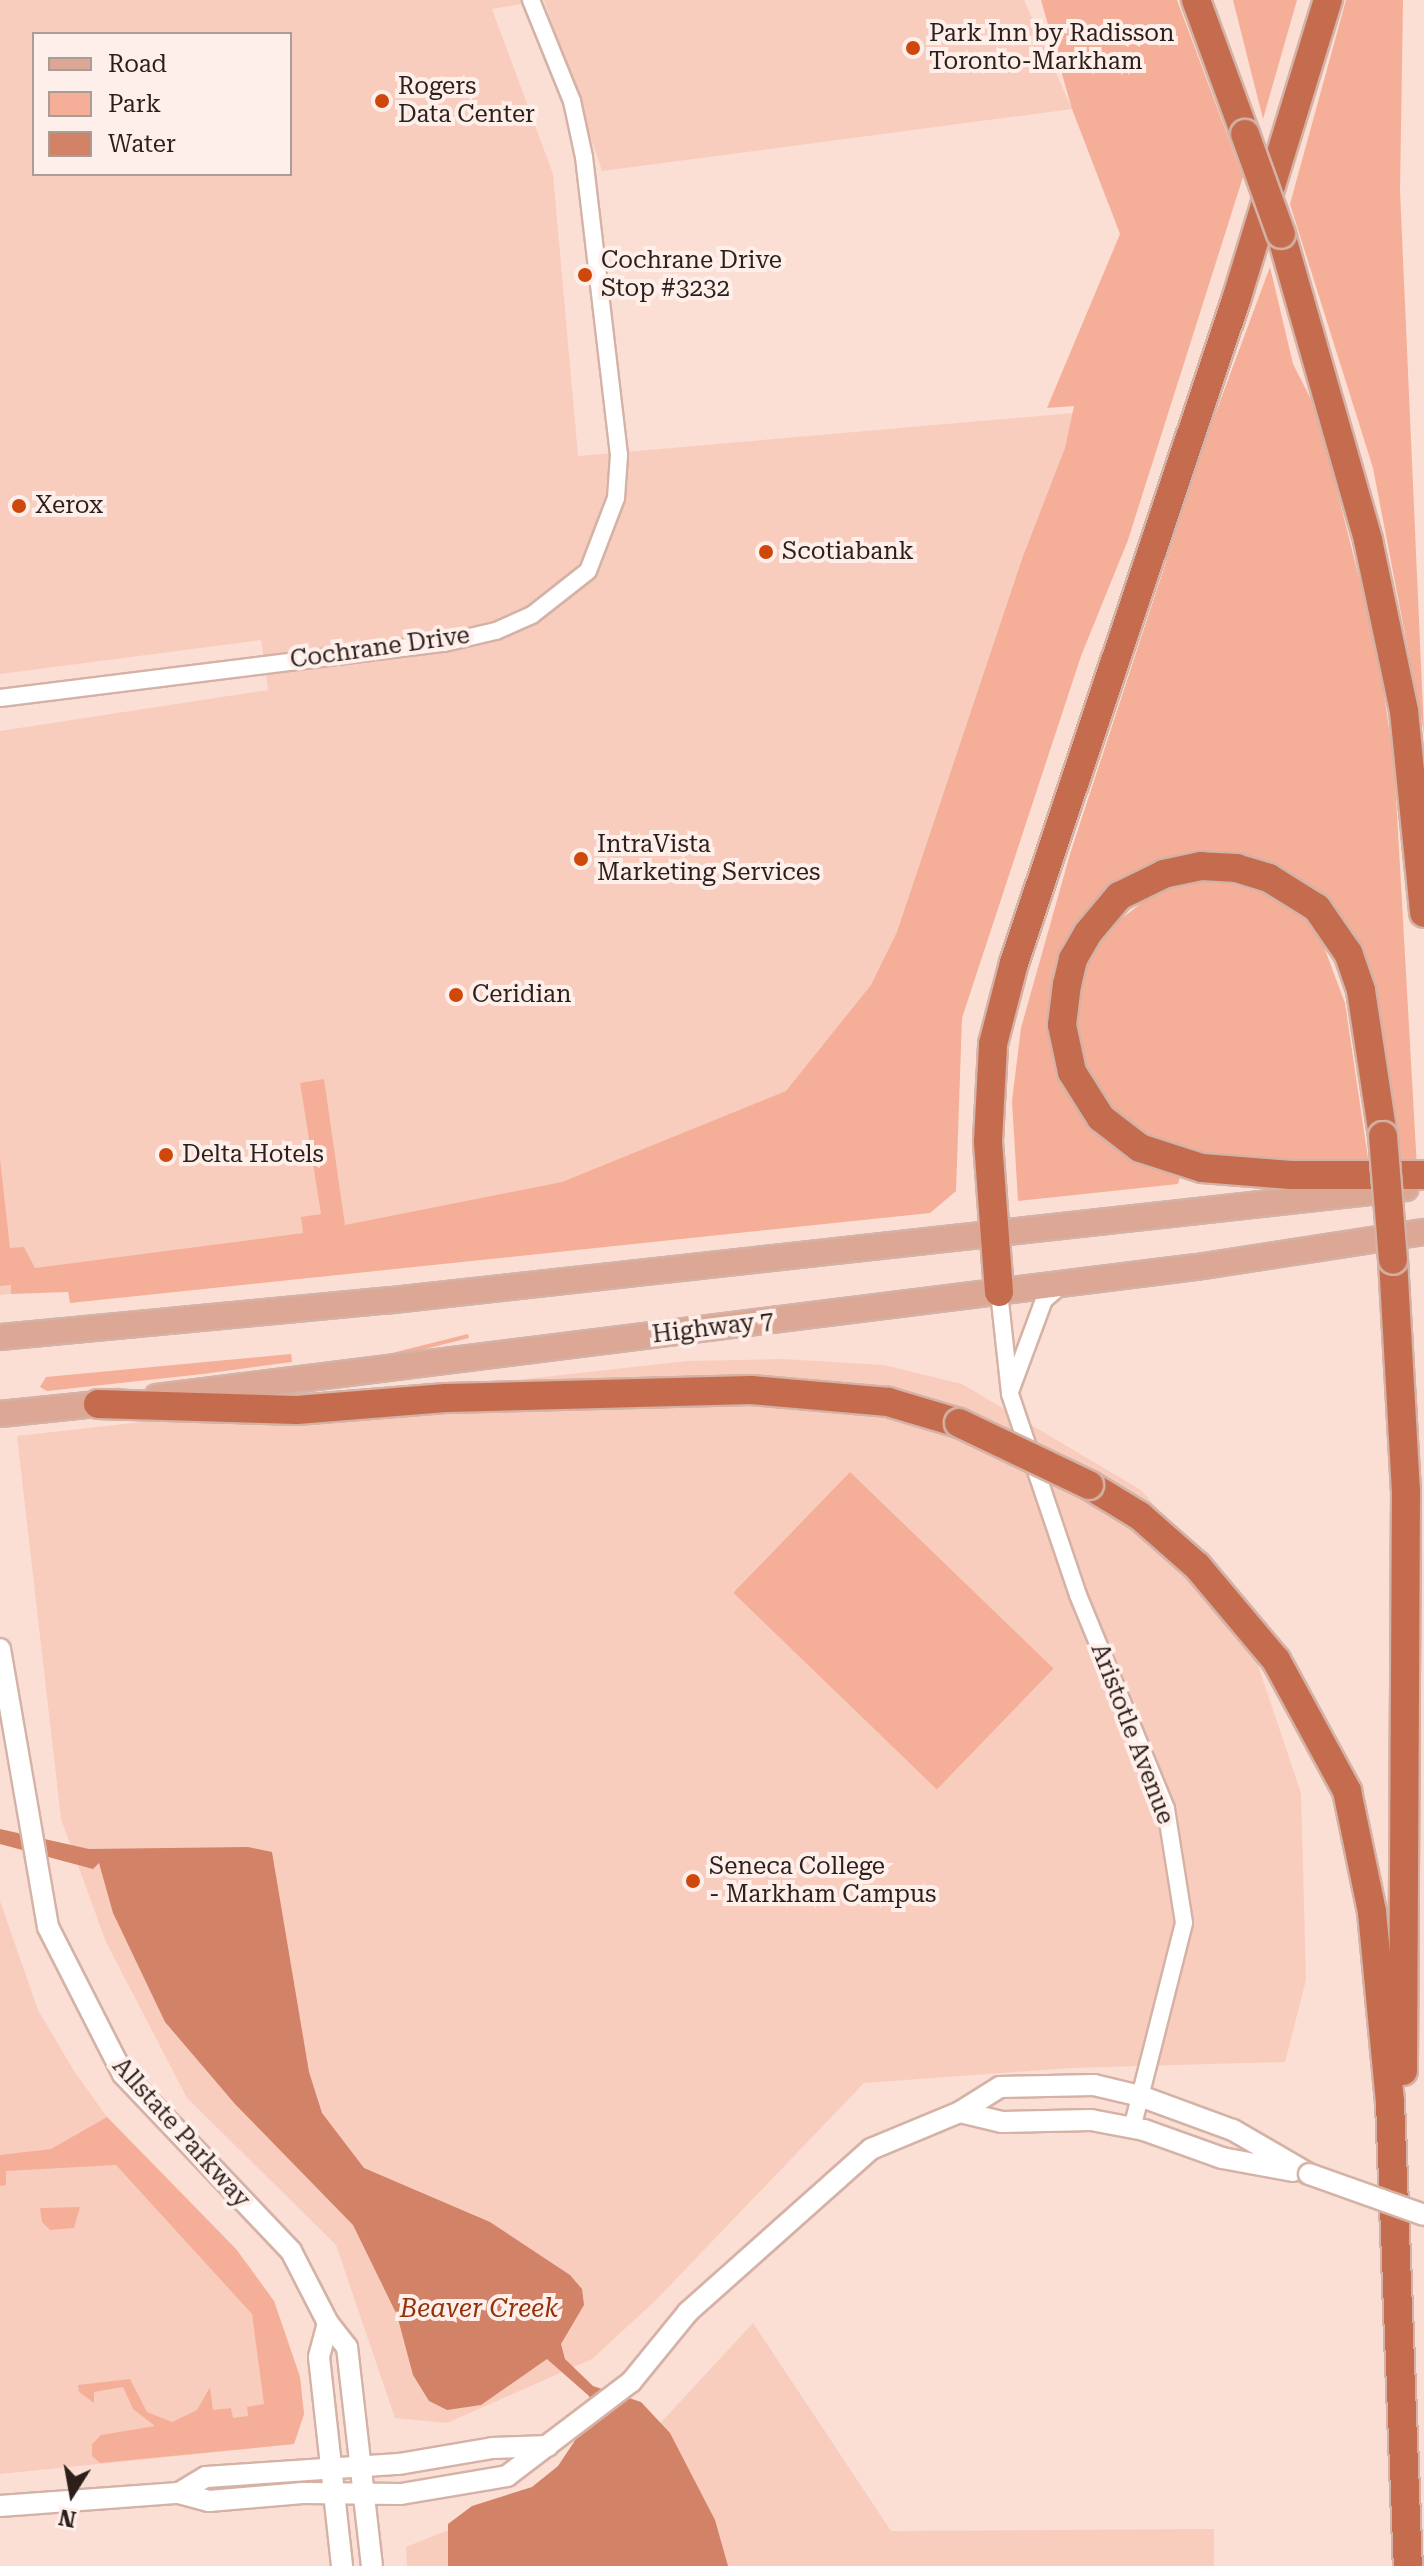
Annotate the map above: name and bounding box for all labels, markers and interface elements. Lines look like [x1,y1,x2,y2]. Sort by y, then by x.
place label: Park Inn by Radisson Toronto-Markham [929,20,1174,76]
legend [32,32,292,176]
marker: Park Inn by Radisson Toronto-Markham [904,39,922,57]
text: Road [108,50,167,78]
place label: Rogers Data Center [398,73,535,129]
text: Park [108,90,161,118]
marker: Rogers Data Center [373,92,391,110]
text: Water [108,130,176,158]
place label: Cochrane Drive Stop #3232 [601,247,782,303]
marker: Cochrane Drive Stop #3232 [576,266,594,284]
place label: Xerox [35,492,103,520]
marker: Xerox [10,497,28,515]
place label: Scotiabank [782,538,914,566]
marker: Scotiabank [757,543,775,561]
street label: Cochrane Drive [288,621,472,675]
place label: IntraVista Marketing Services [597,831,820,887]
marker: IntraVista Marketing Services [572,850,590,868]
place label: Ceridian [472,981,572,1009]
marker: Ceridian [447,986,465,1004]
place label: Delta Hotels [182,1141,324,1169]
marker: Delta Hotels [157,1146,175,1164]
street label: Highway 7 [651,1306,775,1350]
street label: Aristotle Avenue [1084,1640,1180,1828]
place label: Seneca College - Markham Campus [709,1853,936,1909]
marker: Seneca College - Markham Campus [684,1872,702,1890]
street label: Allstate Parkway [106,2052,256,2214]
water label: Beaver Creek [400,2293,558,2325]
north arrow [32,2454,112,2534]
text: N [57,2504,78,2532]

